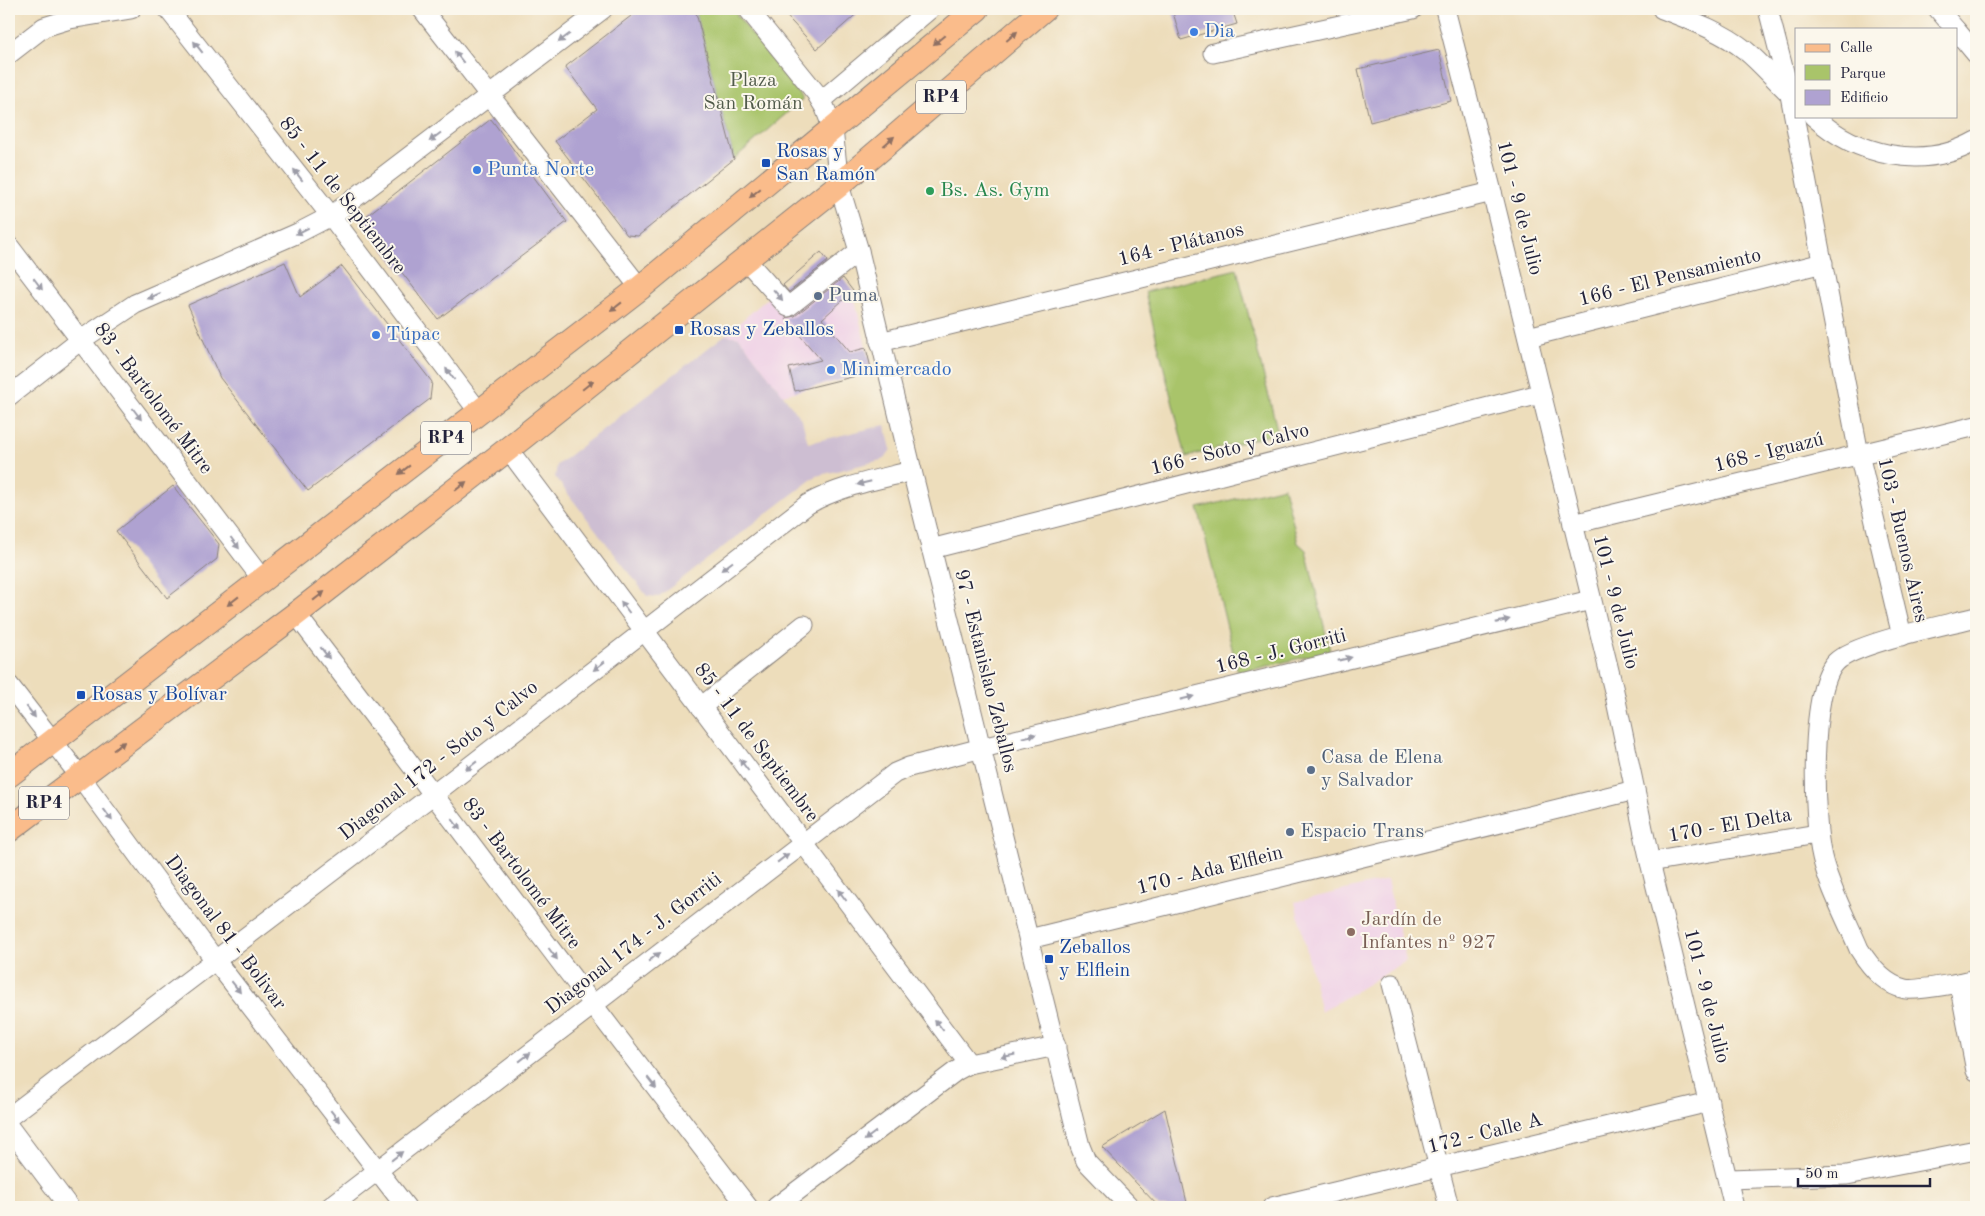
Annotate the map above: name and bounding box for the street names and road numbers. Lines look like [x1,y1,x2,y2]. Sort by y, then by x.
road number: RP4 [916,80,966,114]
street label: 85 - 11 de Septiembre [275,114,409,278]
street label: 101 - 9 de Julio [1493,139,1545,277]
street label: 164 - Plátanos [1116,220,1246,270]
street label: 166 - El Pensamiento [1577,246,1763,310]
street label: 83 - Bartolomé Mitre [90,320,216,478]
street label: 166 - Soto y Calvo [1149,421,1311,479]
road number: RP4 [421,422,471,454]
street label: 168 - Iguazú [1712,430,1826,476]
street label: 103 - Buenos Aires [1873,455,1931,625]
street label: 101 - 9 de Julio [1589,533,1641,671]
street label: 97 - Estanislao Zeballos [950,567,1020,775]
street label: 168 - J. Gorriti [1214,626,1348,678]
street label: 85 - 11 de Septiembre [690,660,822,826]
street label: Diagonal 172 - Soto y Calvo [336,677,542,845]
road number: RP4 [19,786,69,820]
street label: 83 - Bartolomé Mitre [458,795,584,953]
street label: 170 - El Delta [1667,805,1794,847]
street label: 170 - Ada Elflein [1135,843,1285,899]
street label: Diagonal 81 - Bolivar [161,852,289,1014]
street label: Diagonal 174 - J. Gorriti [542,869,726,1019]
street label: 101 - 9 de Julio [1680,927,1732,1065]
street label: 172 - Calle A [1426,1110,1544,1158]

